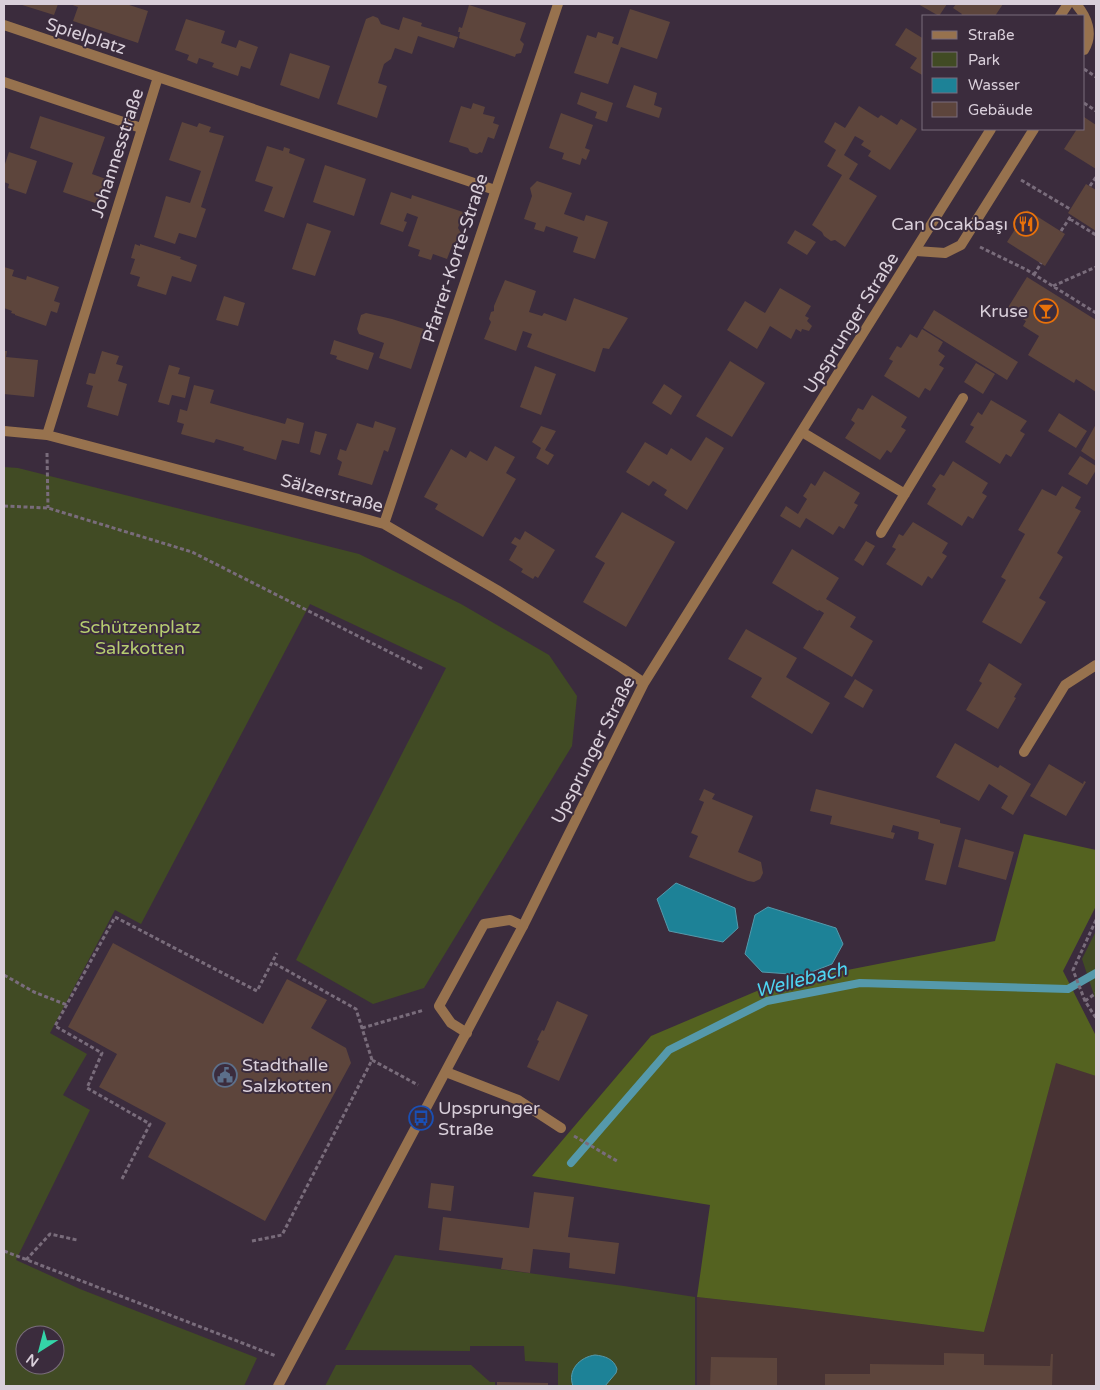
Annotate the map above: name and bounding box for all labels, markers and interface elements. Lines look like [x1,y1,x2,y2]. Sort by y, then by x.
street label: Spielplatz [43,13,129,59]
legend [922,15,1085,130]
text: Straße [968,26,1014,44]
text: Park [968,51,1000,69]
text: Wasser [968,76,1020,94]
street label: Johannesstraße [86,86,148,220]
text: Gebäude [968,101,1033,119]
street label: Pfarrer-Korte-Straße [417,171,493,345]
restaurant icon: Can Ocakbaşı [1013,211,1039,237]
place label: Can Ocakbaşı [891,213,1008,235]
street label: Upsprunger Straße [799,248,903,398]
bar icon: Kruse [1033,298,1059,324]
place label: Kruse [979,300,1028,322]
street label: Sälzerstraße [278,469,386,517]
park label: Schützenplatz Salzkotten [79,616,201,659]
street label: Upsprunger Straße [546,673,640,827]
water label: Wellebach [753,958,850,1002]
place label: Stadthalle Salzkotten [242,1054,332,1097]
public building icon: Stadthalle Salzkotten [212,1062,238,1088]
place label: Upsprunger Straße [438,1097,540,1140]
bus stop icon: Upsprunger Straße [408,1105,434,1131]
north arrow [15,1325,65,1375]
text: N [23,1350,42,1370]

